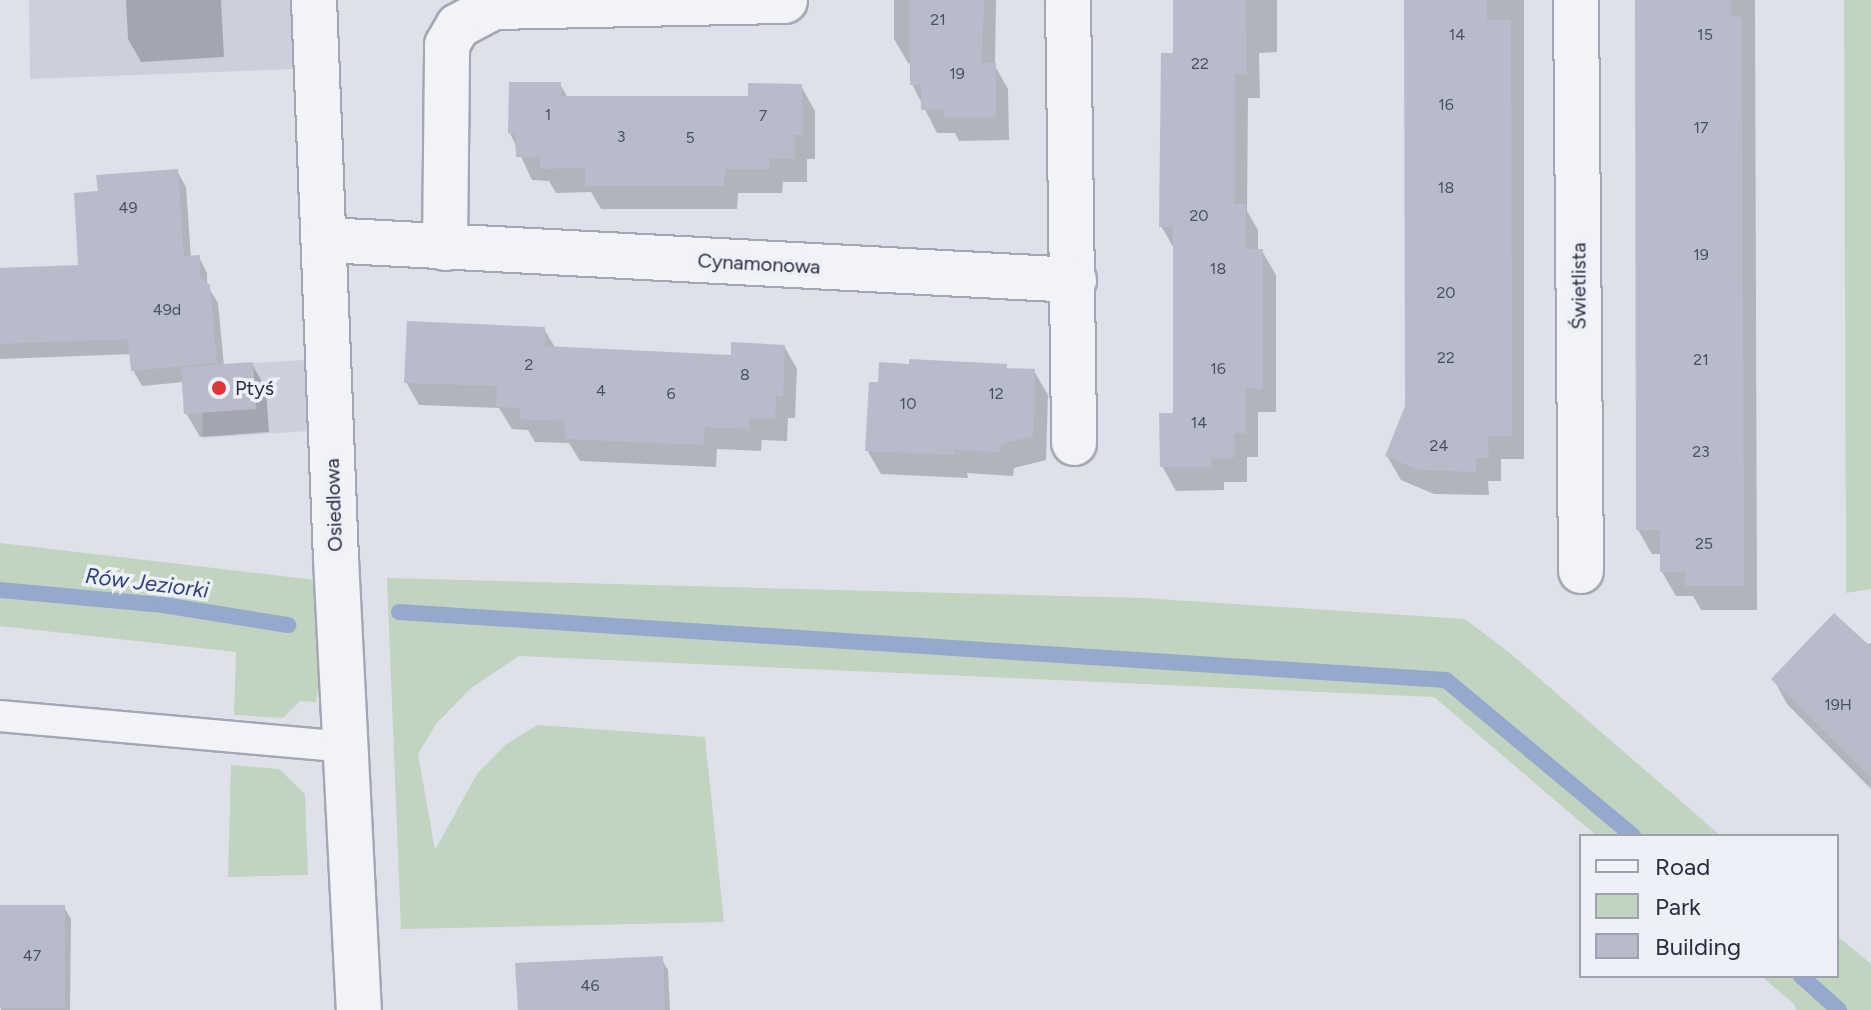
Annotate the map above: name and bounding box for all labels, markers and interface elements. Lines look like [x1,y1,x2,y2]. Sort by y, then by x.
house number: 21 [930,10,946,30]
house number: 14 [1449,25,1465,45]
house number: 15 [1697,25,1713,45]
house number: 22 [1191,54,1209,74]
house number: 19 [949,64,965,84]
house number: 16 [1438,95,1454,115]
house number: 1 [545,105,551,125]
house number: 7 [759,106,767,126]
house number: 17 [1693,118,1709,138]
house number: 3 [617,127,625,147]
house number: 5 [685,128,695,148]
house number: 18 [1438,178,1454,198]
house number: 49 [119,198,137,218]
house number: 20 [1189,206,1209,226]
street label: Świetlista [1567,242,1591,330]
house number: 19 [1693,245,1709,265]
street label: Cynamonowa [697,249,821,279]
house number: 18 [1210,259,1226,279]
house number: 20 [1436,283,1456,303]
house number: 49d [153,300,181,320]
house number: 22 [1437,348,1455,368]
house number: 21 [1693,350,1709,370]
house number: 2 [525,355,533,375]
house number: 16 [1210,359,1226,379]
house number: 8 [740,365,750,385]
place label: Ptyś [235,376,274,400]
marker: Ptyś [210,379,228,397]
house number: 4 [596,381,606,401]
house number: 6 [666,384,676,404]
house number: 12 [988,384,1004,404]
house number: 10 [900,394,916,414]
house number: 14 [1191,413,1207,433]
house number: 24 [1430,436,1448,456]
house number: 23 [1692,442,1710,462]
street label: Osiedlowa [320,458,348,552]
house number: 25 [1695,534,1713,554]
water label: Rów Jeziorki [84,562,210,604]
house number: 19H [1824,695,1852,715]
legend [1579,834,1839,978]
text: Road [1655,852,1710,881]
text: Park [1655,892,1701,921]
text: Building [1655,932,1741,961]
house number: 47 [23,946,41,966]
house number: 46 [581,976,599,996]

